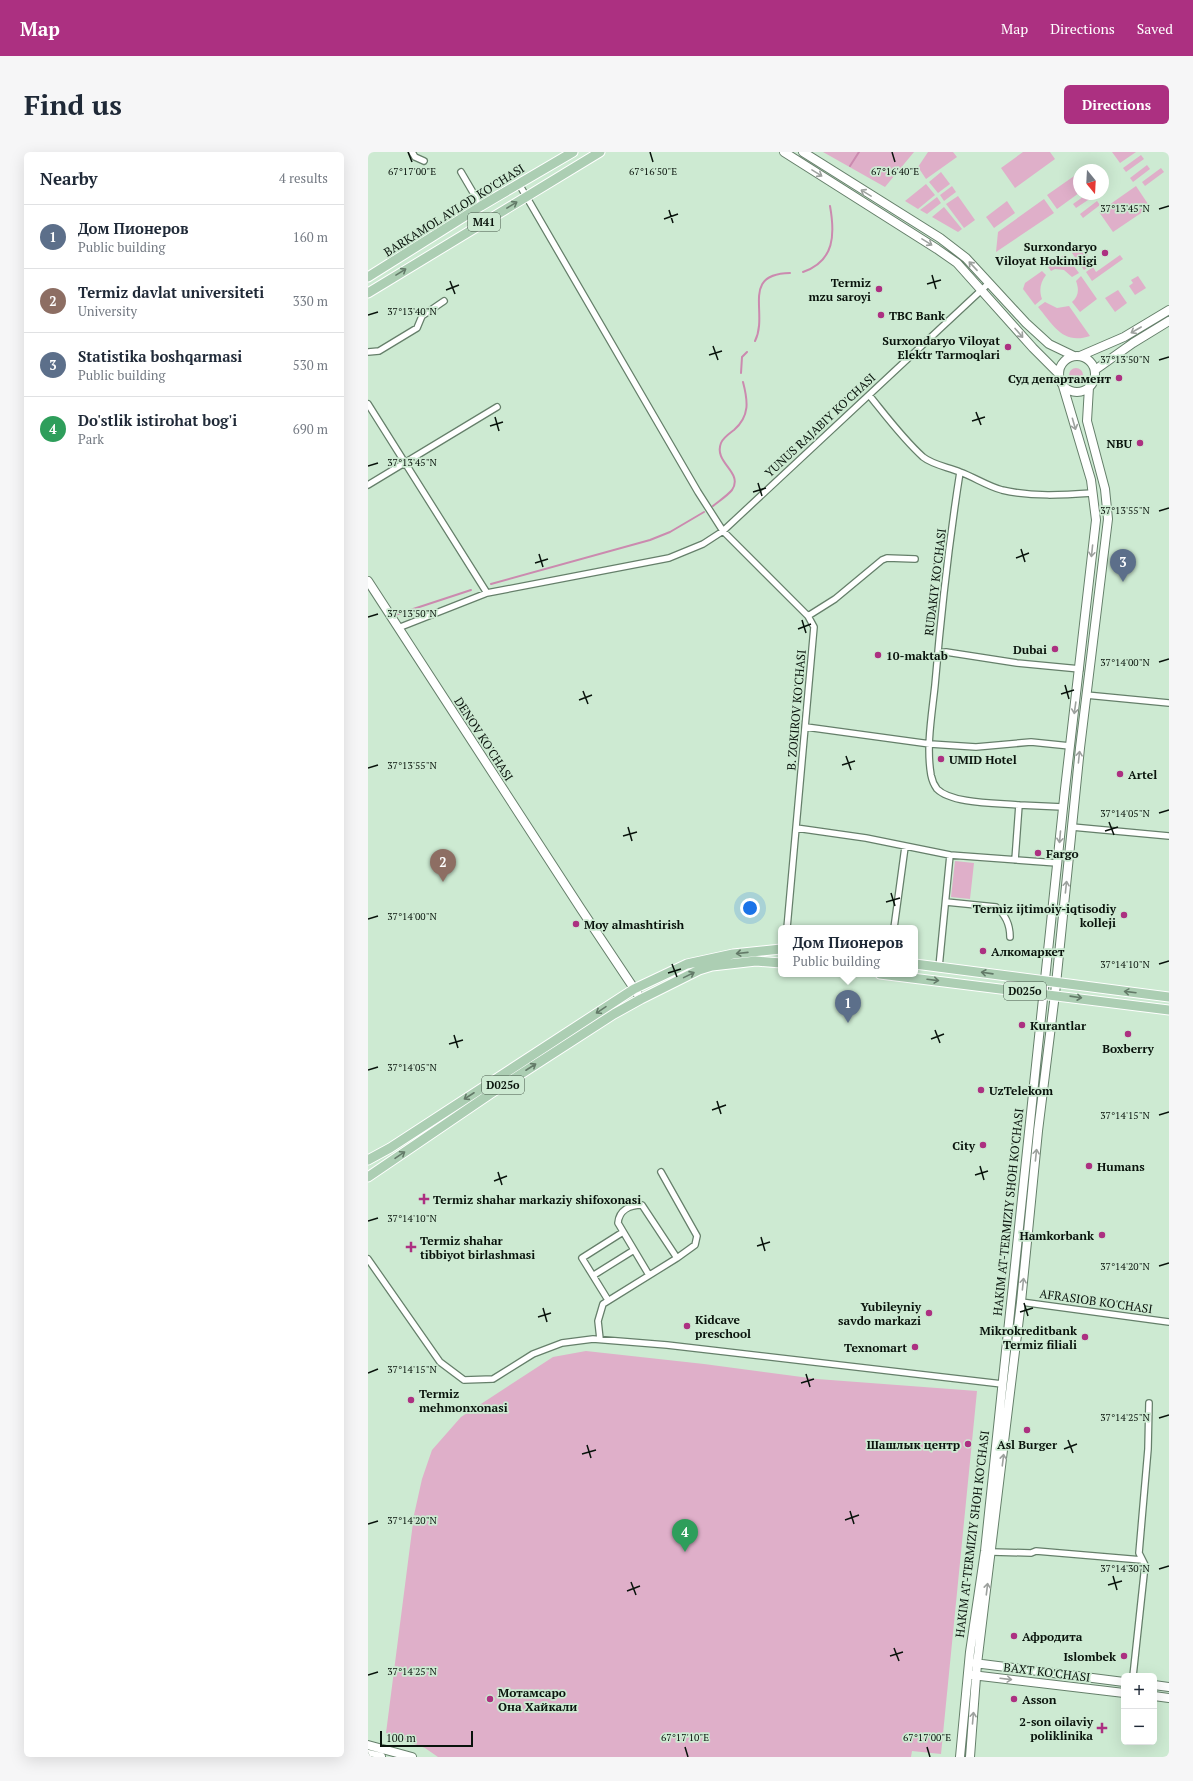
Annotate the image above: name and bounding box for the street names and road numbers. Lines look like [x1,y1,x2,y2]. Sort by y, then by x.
street label: BARKAMOL AVLOD KO'CHASI [381,160,527,260]
road number: M41 [468,213,500,231]
street label: YUNUS RAJABIY KO'CHASI [761,370,879,480]
street label: RUDAKIY KO'CHASI [921,527,949,637]
street label: B. ZOKIROV KO'CHASI [783,649,809,771]
street label: DENOV KO'CHASI [451,694,517,784]
road number: D025o [1004,982,1046,1000]
road number: D025o [482,1076,524,1094]
street label: HAKIM AT-TERMIZIY SHOH KO'CHASI [990,1108,1026,1316]
street label: AFRASIOB KO'CHASI [1038,1286,1154,1316]
street label: HAKIM AT-TERMIZIY SHOH KO'CHASI [952,1430,992,1638]
street label: BAXT KO'CHASI [1003,1659,1091,1685]

